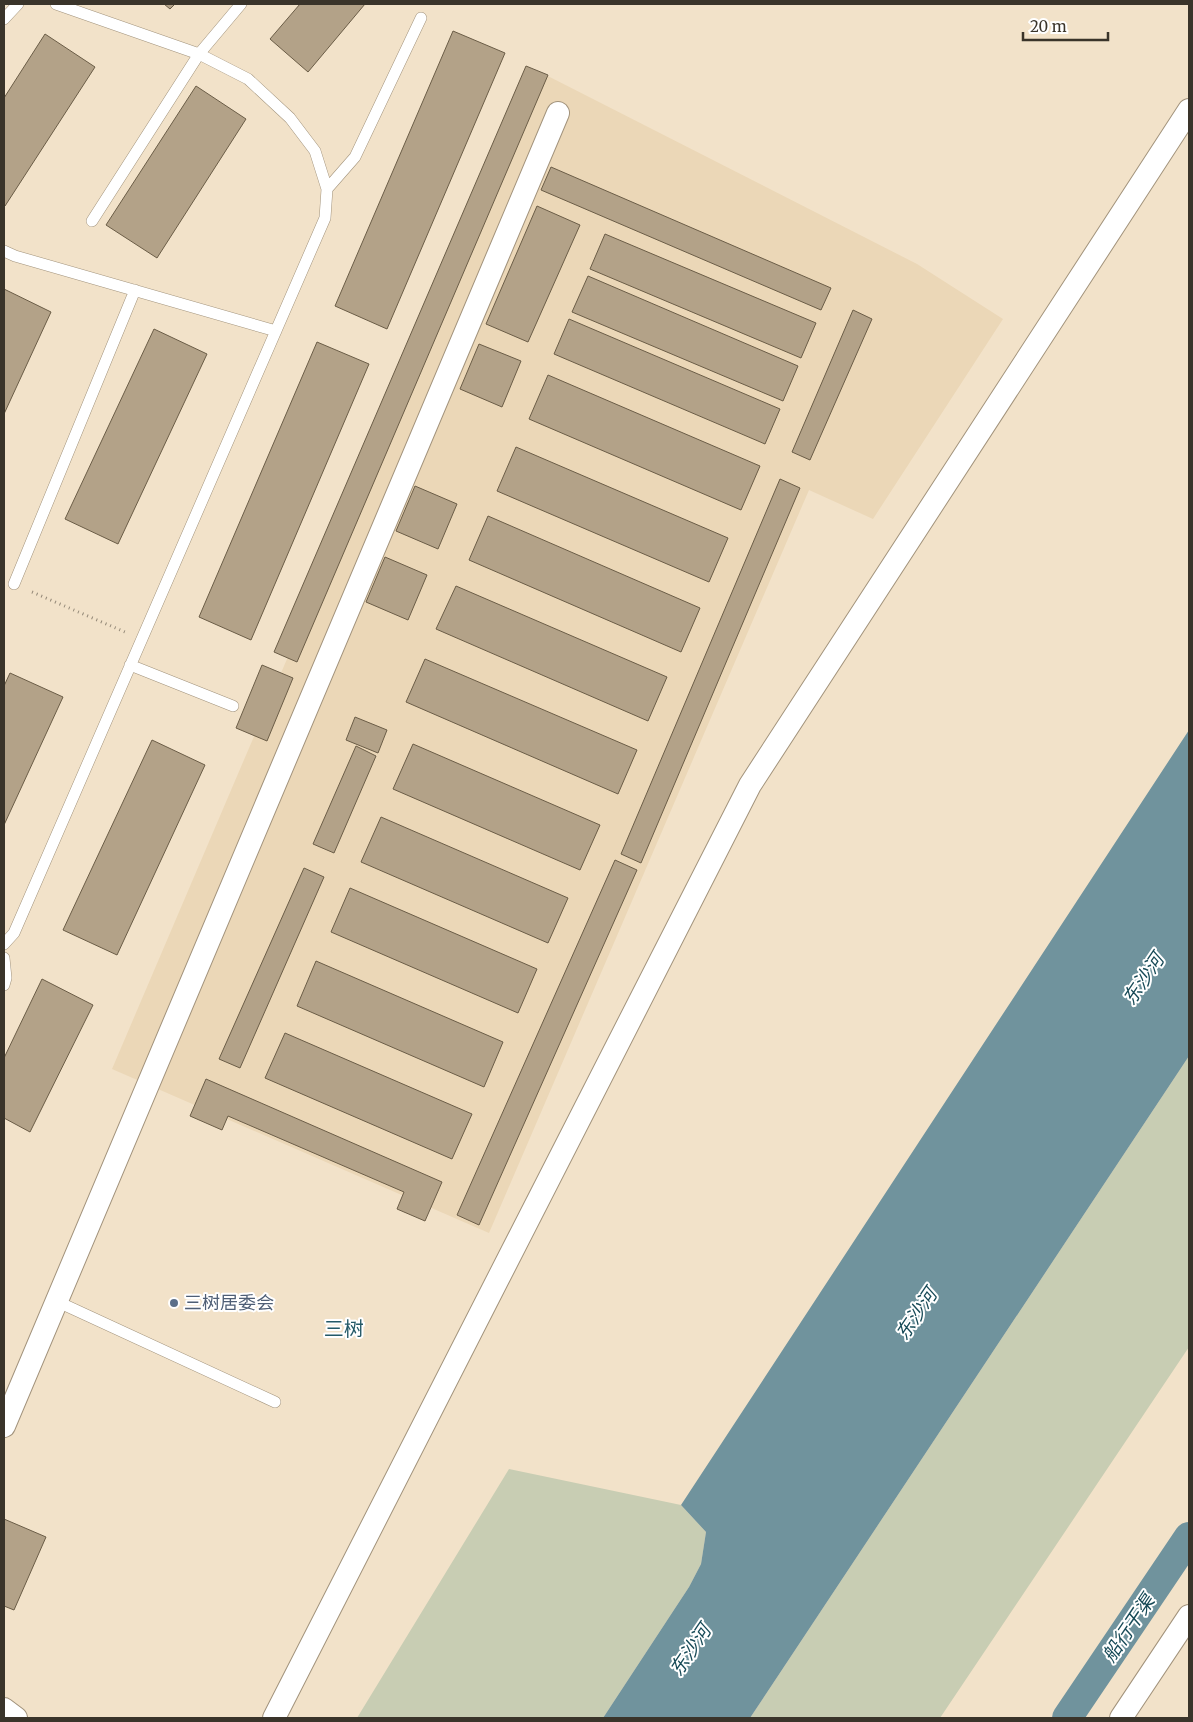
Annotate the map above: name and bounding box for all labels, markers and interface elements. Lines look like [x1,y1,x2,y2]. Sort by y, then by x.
scale bar [1023,10,1108,42]
text: 20 m [1030,17,1067,36]
water label: 东沙河 [1117,945,1171,1009]
water label: 东沙河 [890,1280,944,1344]
place label: 三树居委会 [184,1291,274,1314]
marker: 三树居委会 [168,1297,180,1309]
district label: 三树 [324,1316,364,1341]
water label: 船行干渠 [1097,1587,1161,1666]
water label: 东沙河 [664,1616,718,1680]

